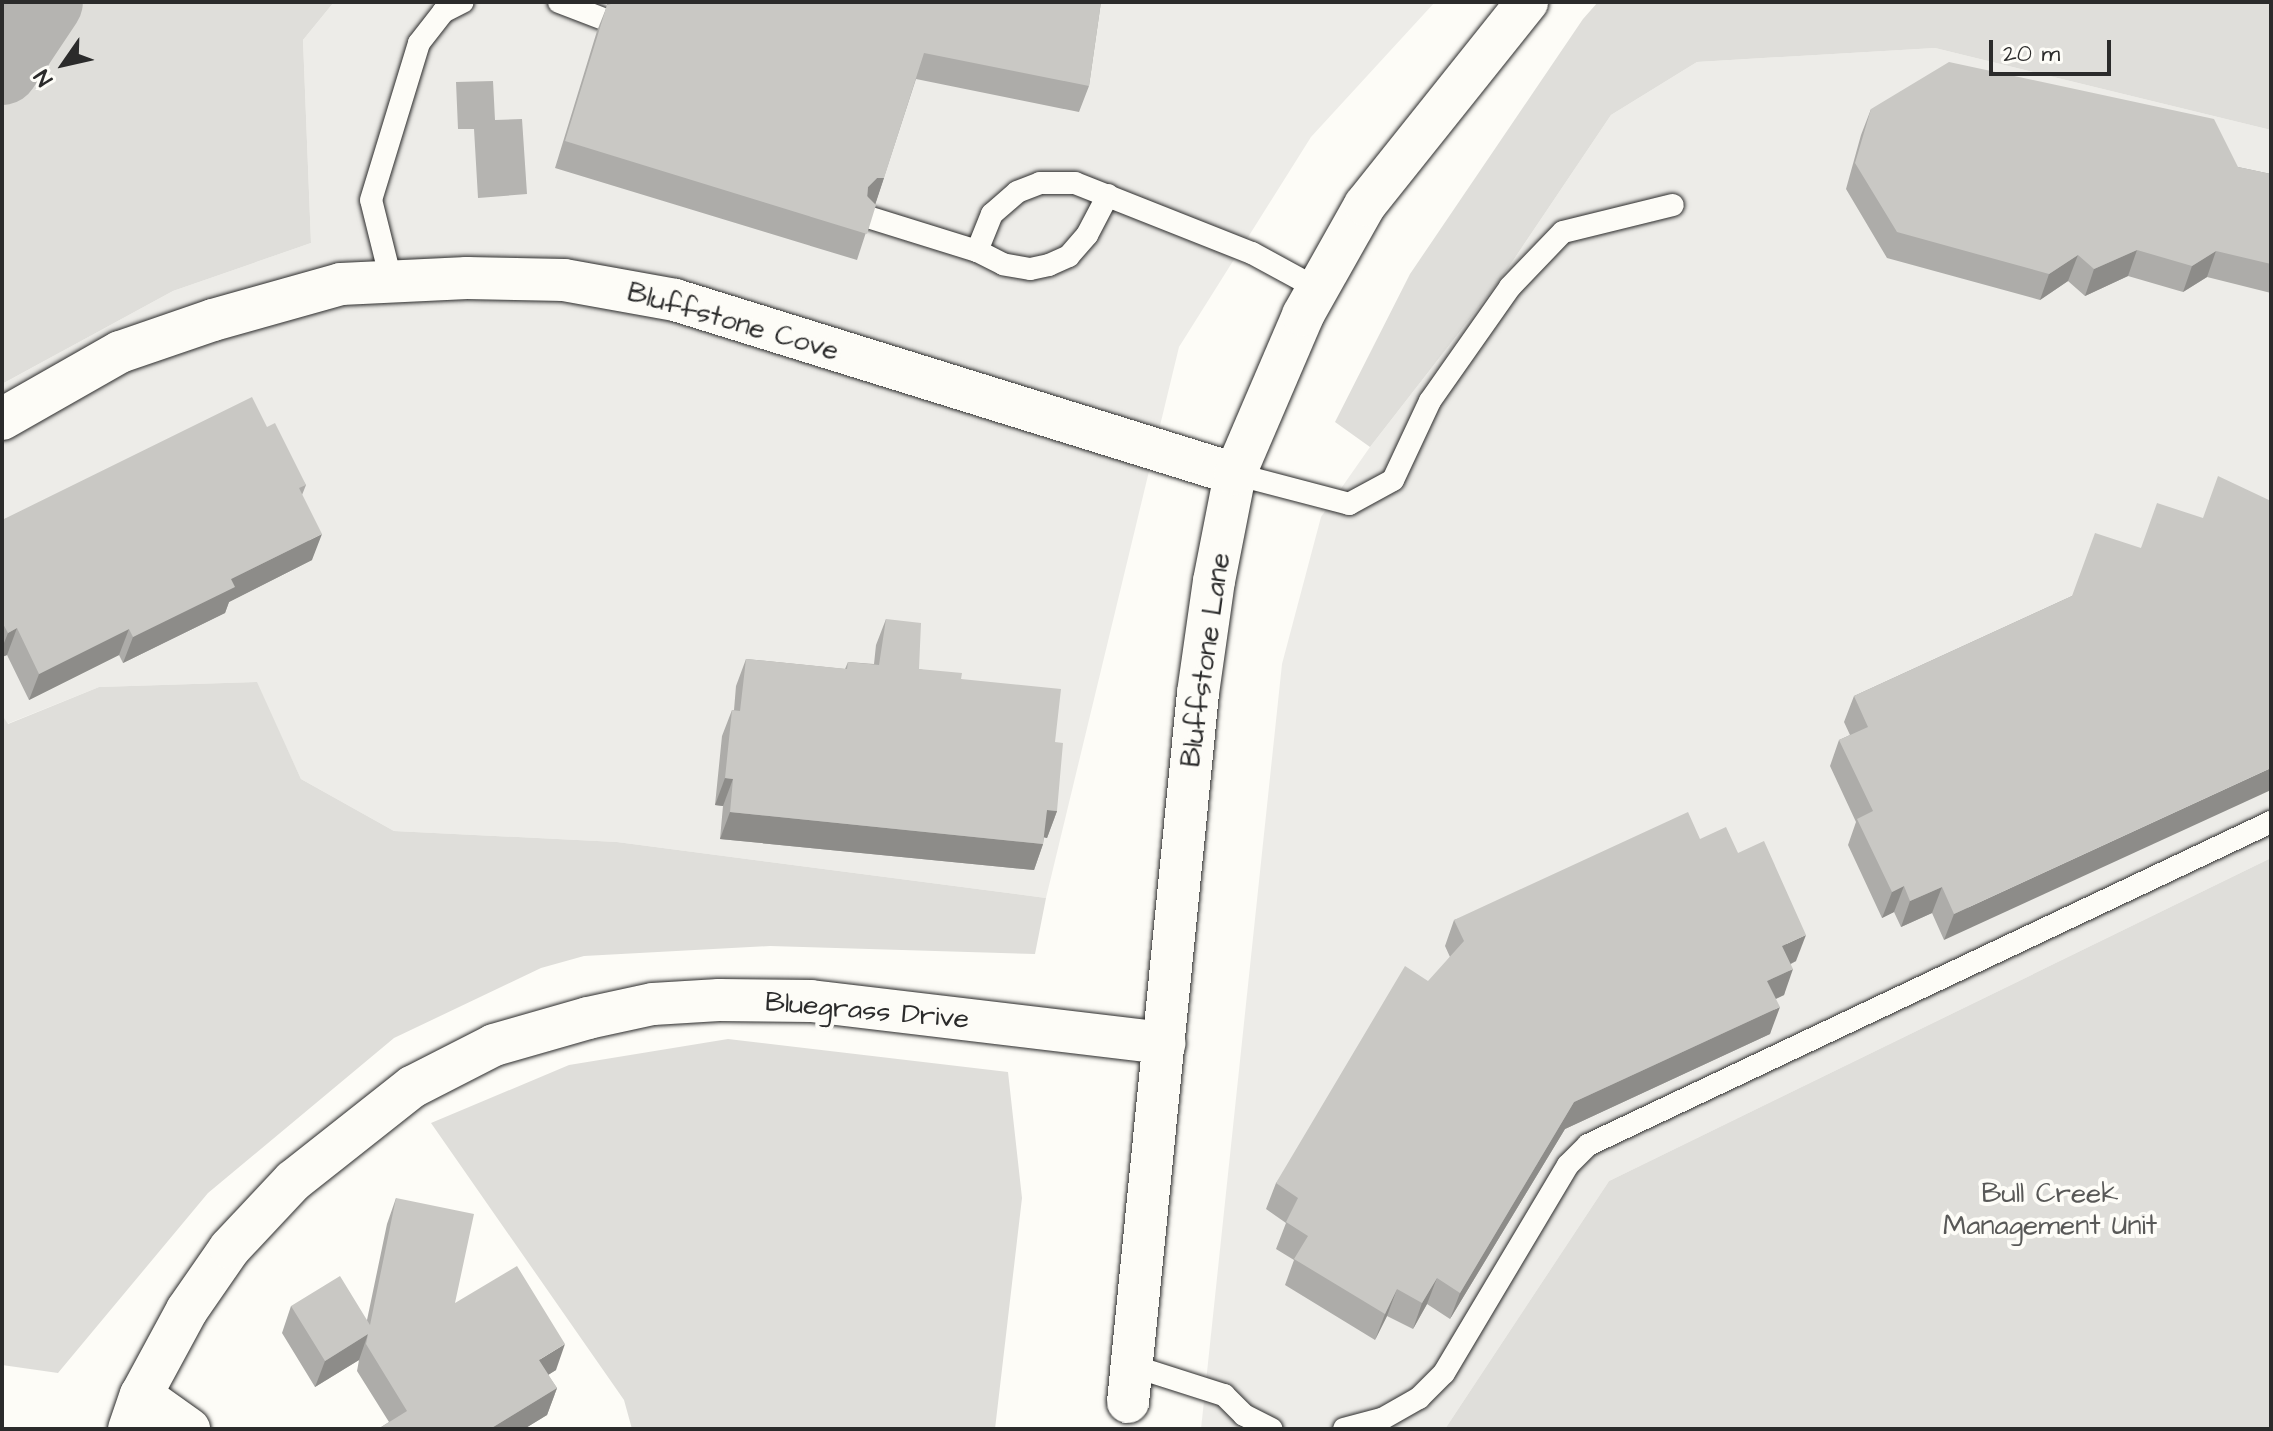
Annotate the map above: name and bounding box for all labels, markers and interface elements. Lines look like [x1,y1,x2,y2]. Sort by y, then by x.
north arrow [24,24,104,104]
scale bar [1993,24,2115,74]
text: 20 m [2003,37,2060,71]
text: N [27,63,60,92]
street label: Bluffstone Cove [623,276,843,368]
street label: Bluffstone Lane [1174,551,1238,769]
street label: Bluegrass Drive [764,985,970,1037]
park label: Bull Creek Management Unit [1943,1177,2157,1243]

